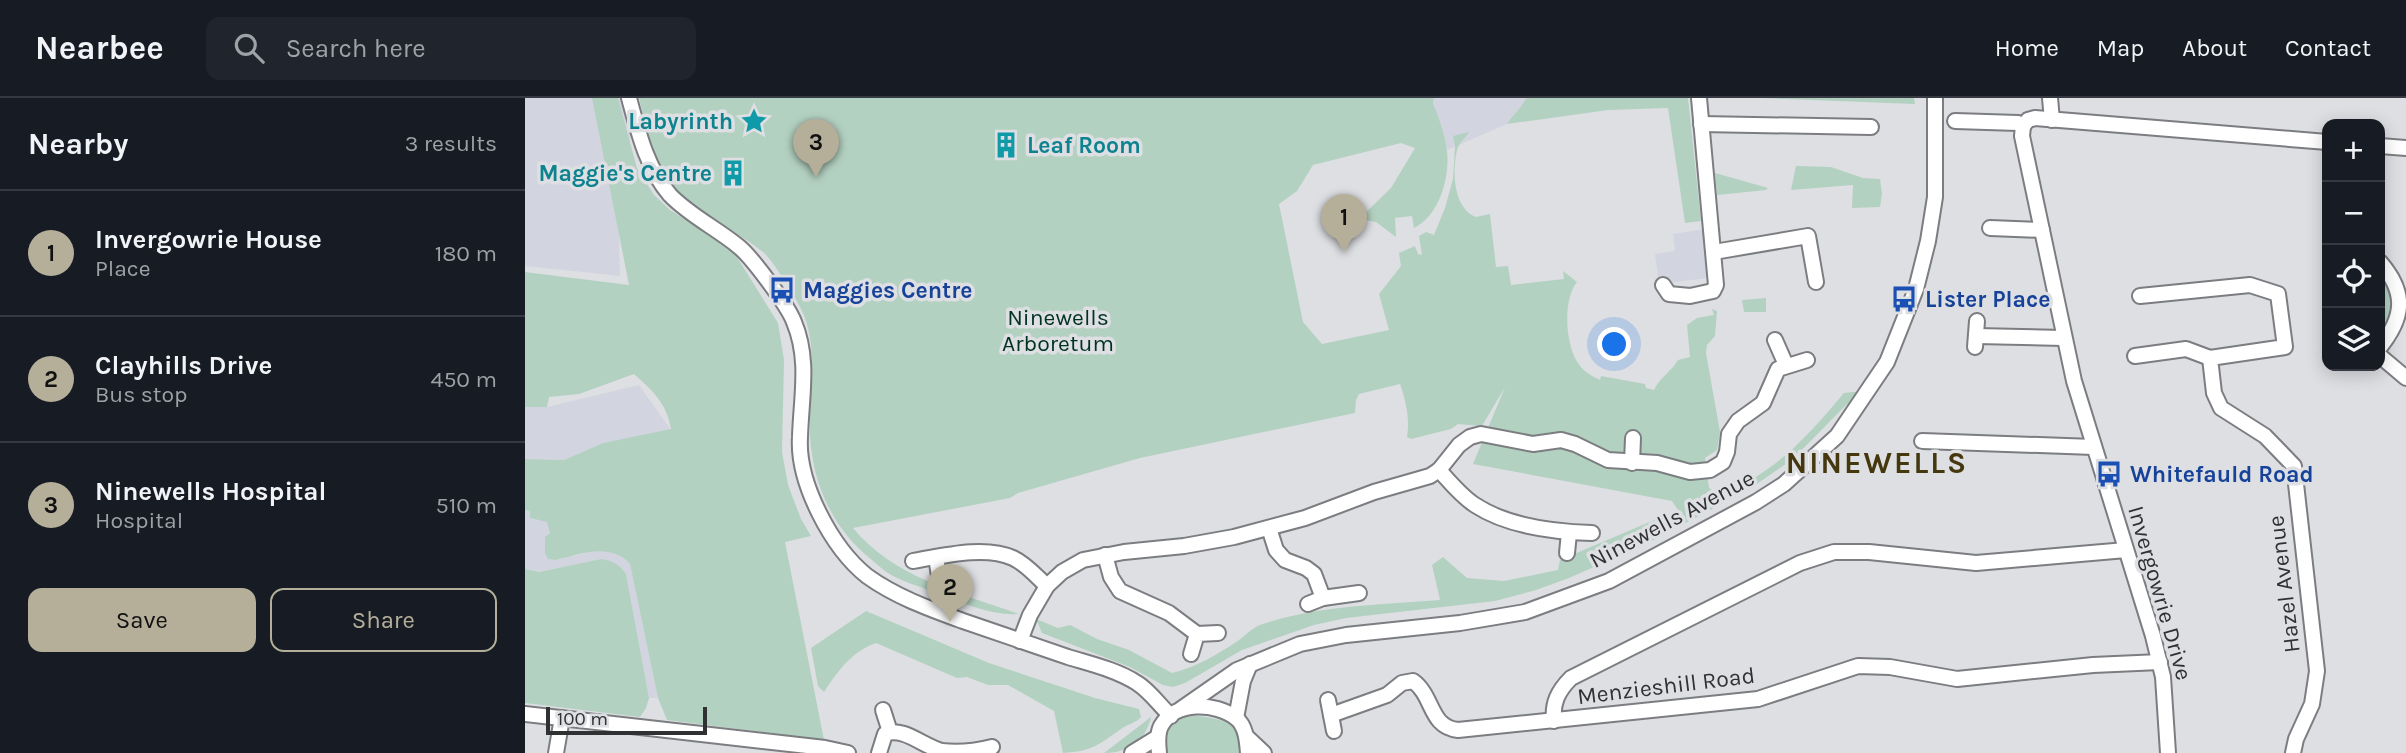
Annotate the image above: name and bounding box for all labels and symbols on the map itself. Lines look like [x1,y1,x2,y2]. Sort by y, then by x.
place icon: Labyrinth [739,106,769,136]
place label: Labyrinth [628,108,733,135]
pin: 3 [793,119,839,177]
building icon: Leaf Room [991,130,1021,160]
place label: Leaf Room [1027,132,1141,159]
building icon: Maggie's Centre [718,158,748,188]
place label: Maggie's Centre [538,160,712,187]
pin: 1 [1321,194,1367,252]
bus stop icon: Maggies Centre [767,275,797,305]
place label: Maggies Centre [803,277,972,304]
bus stop icon: Lister Place [1889,284,1919,314]
place label: Lister Place [1925,286,2050,313]
park label: Ninewells Arboretum [1002,304,1114,357]
your location [1597,327,1631,361]
district label: NINEWELLS [1786,445,1968,481]
bus stop icon: Whitefauld Road [2094,459,2124,489]
place label: Whitefauld Road [2130,461,2314,488]
street label: Ninewells Avenue [1585,464,1759,574]
street label: Invergowrie Drive [2122,503,2198,683]
street label: Hazel Avenue [2262,514,2306,654]
pin: 2 [927,564,973,622]
street label: Menzieshill Road [1576,662,1756,710]
scale bar [546,704,707,736]

